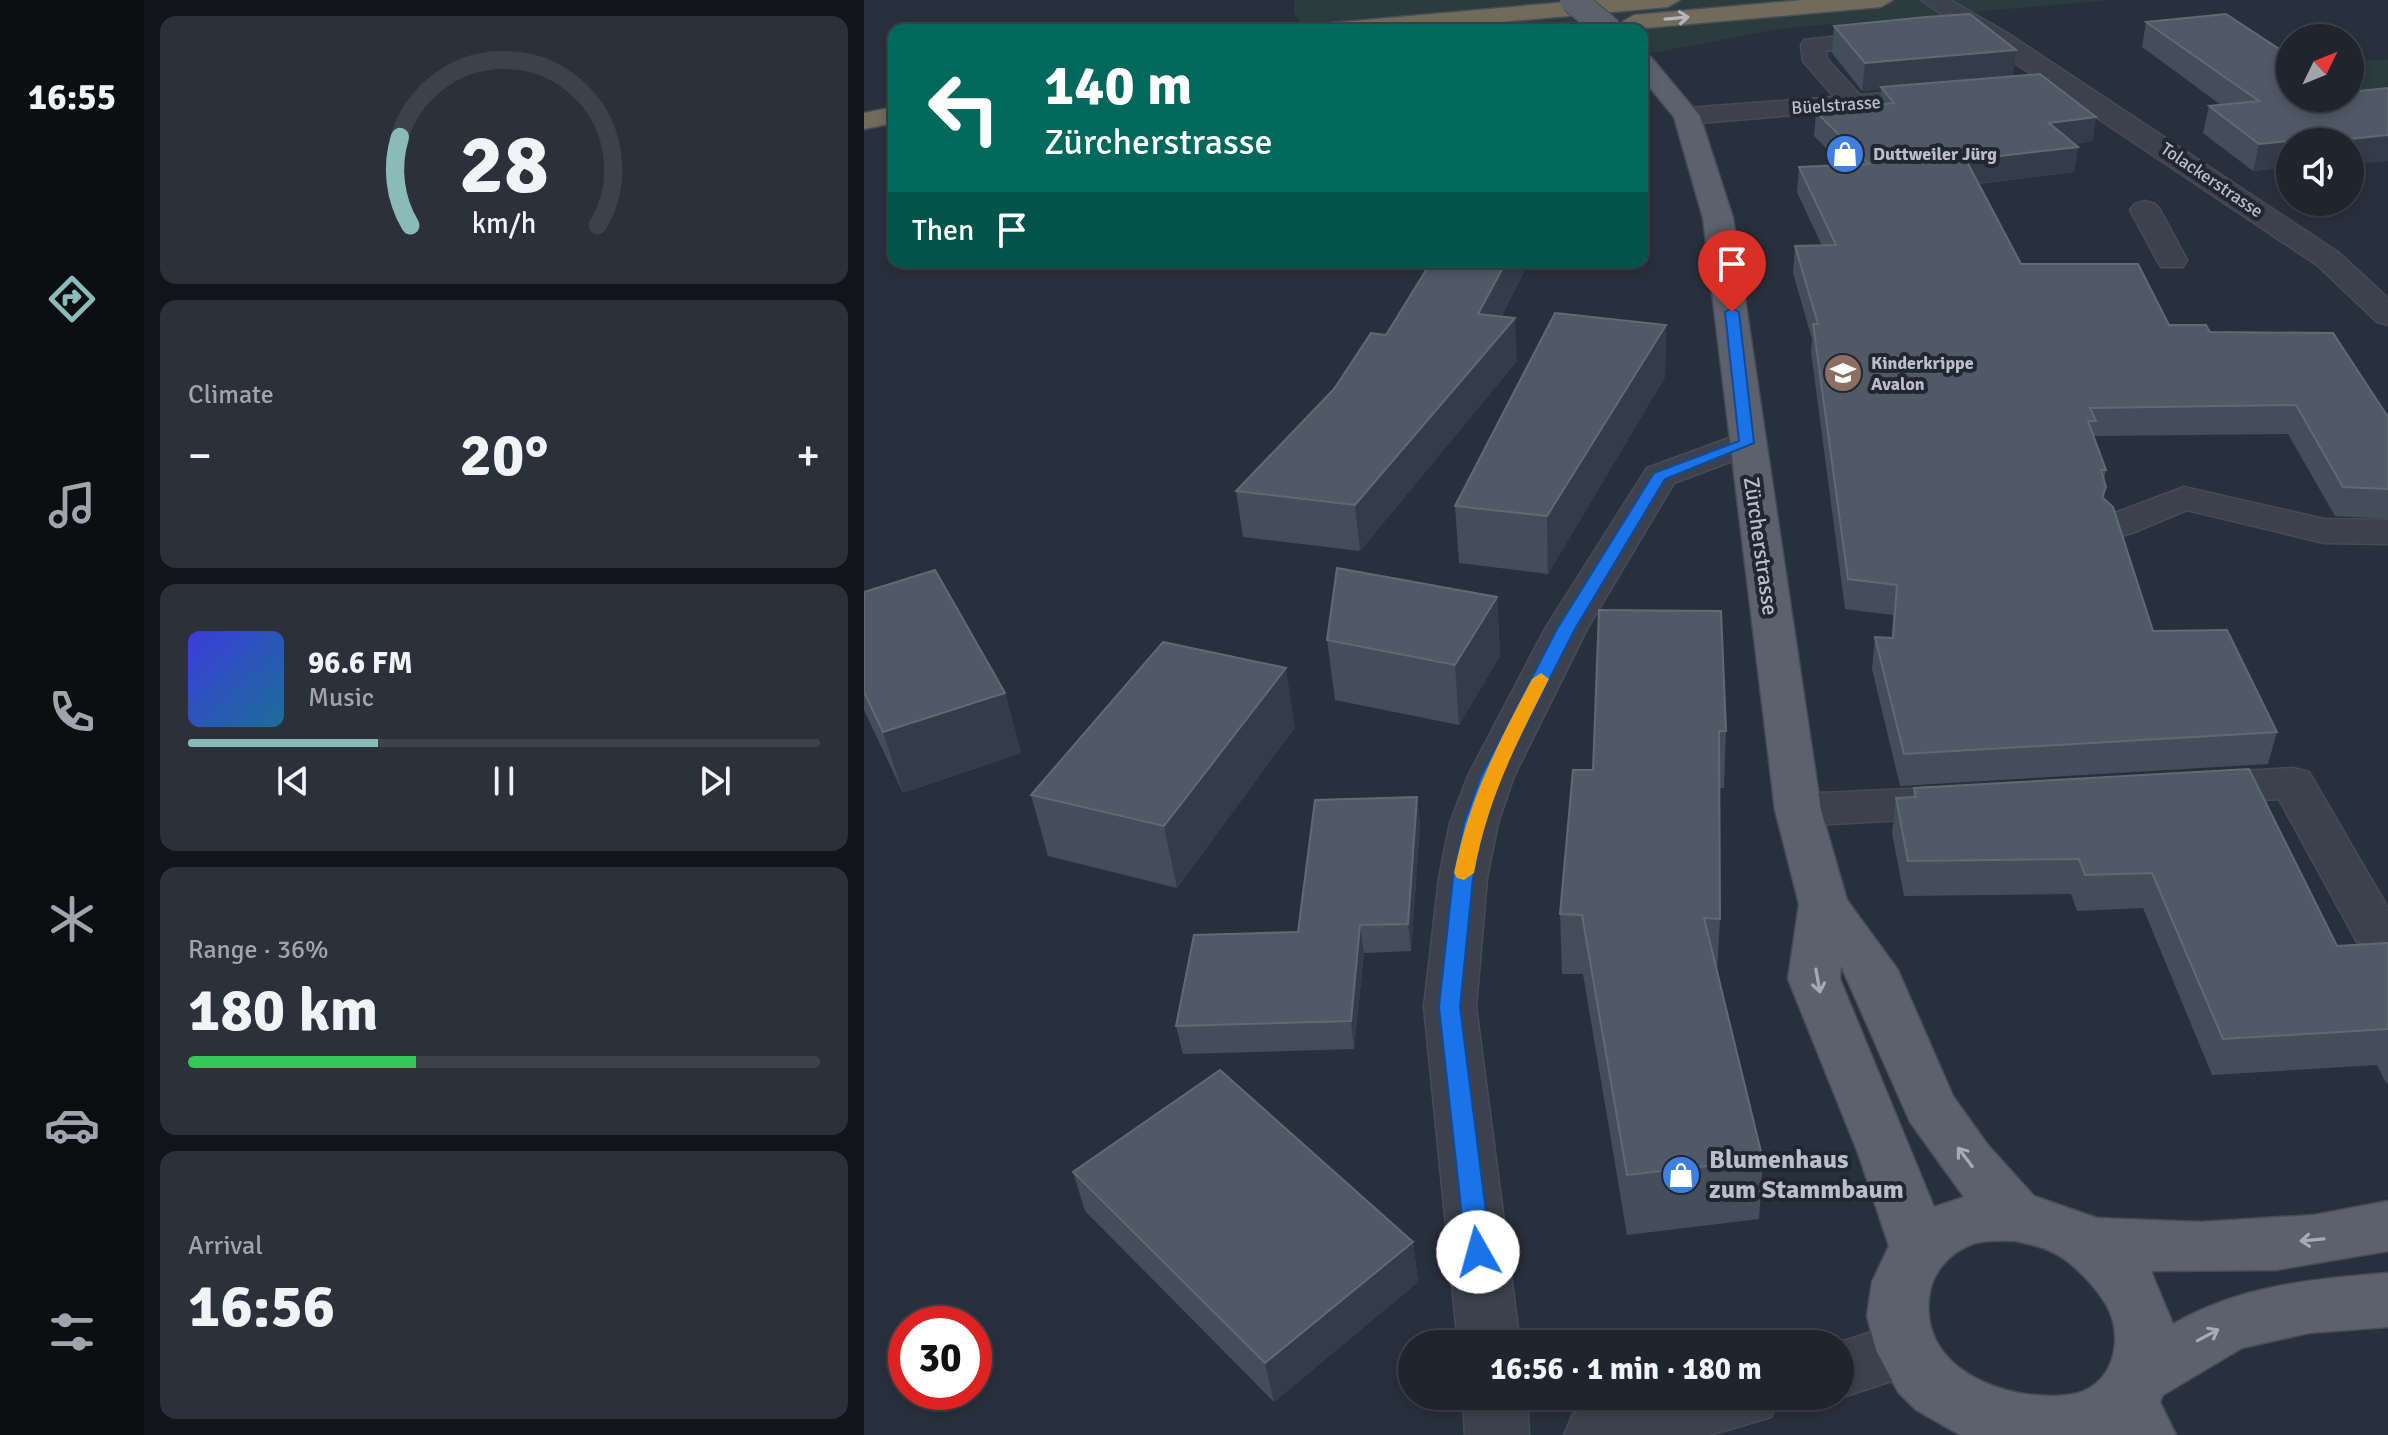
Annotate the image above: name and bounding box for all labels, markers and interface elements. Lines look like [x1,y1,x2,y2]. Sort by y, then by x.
one-way arrow [1663,10,1690,25]
north arrow [2276,24,2364,112]
map controls [2276,24,2364,216]
text: 140 m [1044,51,1192,120]
icon: left [912,56,1016,160]
text: 16:55 [28,75,116,120]
street label: Büelstrasse [1791,91,1881,119]
text: 28 [459,113,549,215]
text: Zürcherstrasse [1044,120,1272,165]
button: sound [2276,128,2364,216]
shop icon: Duttweiler Jürg [1824,133,1866,175]
street label: Tolackerstrasse [2157,138,2267,222]
place label: Duttweiler Jürg [1873,143,1997,165]
text: km/h [472,206,536,241]
icon: arrive [990,208,1034,252]
text: Then [912,212,974,249]
pin [1698,230,1766,312]
icon: arrive [1710,242,1754,286]
icon: directions [44,271,100,327]
school or university icon: Kinderkrippe Avalon [1822,352,1864,394]
place label: Kinderkrippe Avalon [1871,352,1974,395]
text: Climate [188,379,274,411]
text: 20° [460,419,548,493]
text: − [188,429,212,483]
text: + [796,429,820,483]
street label: Zürcherstrasse [1738,475,1784,617]
icon: music [44,477,100,533]
text: 96.6 FM [308,645,413,682]
text: Music [308,682,374,714]
icon: phone [44,684,100,740]
icon: previous [271,759,315,803]
icon: pause [482,759,526,803]
icon: next [693,759,737,803]
icon: climate [44,891,100,947]
text: Range · 36% [188,934,329,966]
one-way arrow [1811,968,1826,993]
text: 180 km [188,974,378,1048]
icon: car [44,1097,100,1153]
place label: Blumenhaus zum Stammbaum [1709,1144,1904,1206]
one-way arrow [1957,1147,1974,1168]
shop icon: Blumenhaus zum Stammbaum [1660,1154,1702,1196]
position arrow [1436,1210,1520,1294]
text: Arrival [188,1230,263,1262]
one-way arrow [2299,1232,2325,1247]
text: 16:56 [188,1270,335,1344]
icon: filters [44,1304,100,1360]
speed limit sign: 30 [888,1306,992,1410]
one-way arrow [2195,1327,2219,1342]
text: 16:56 · 1 min · 180 m [1490,1351,1762,1388]

